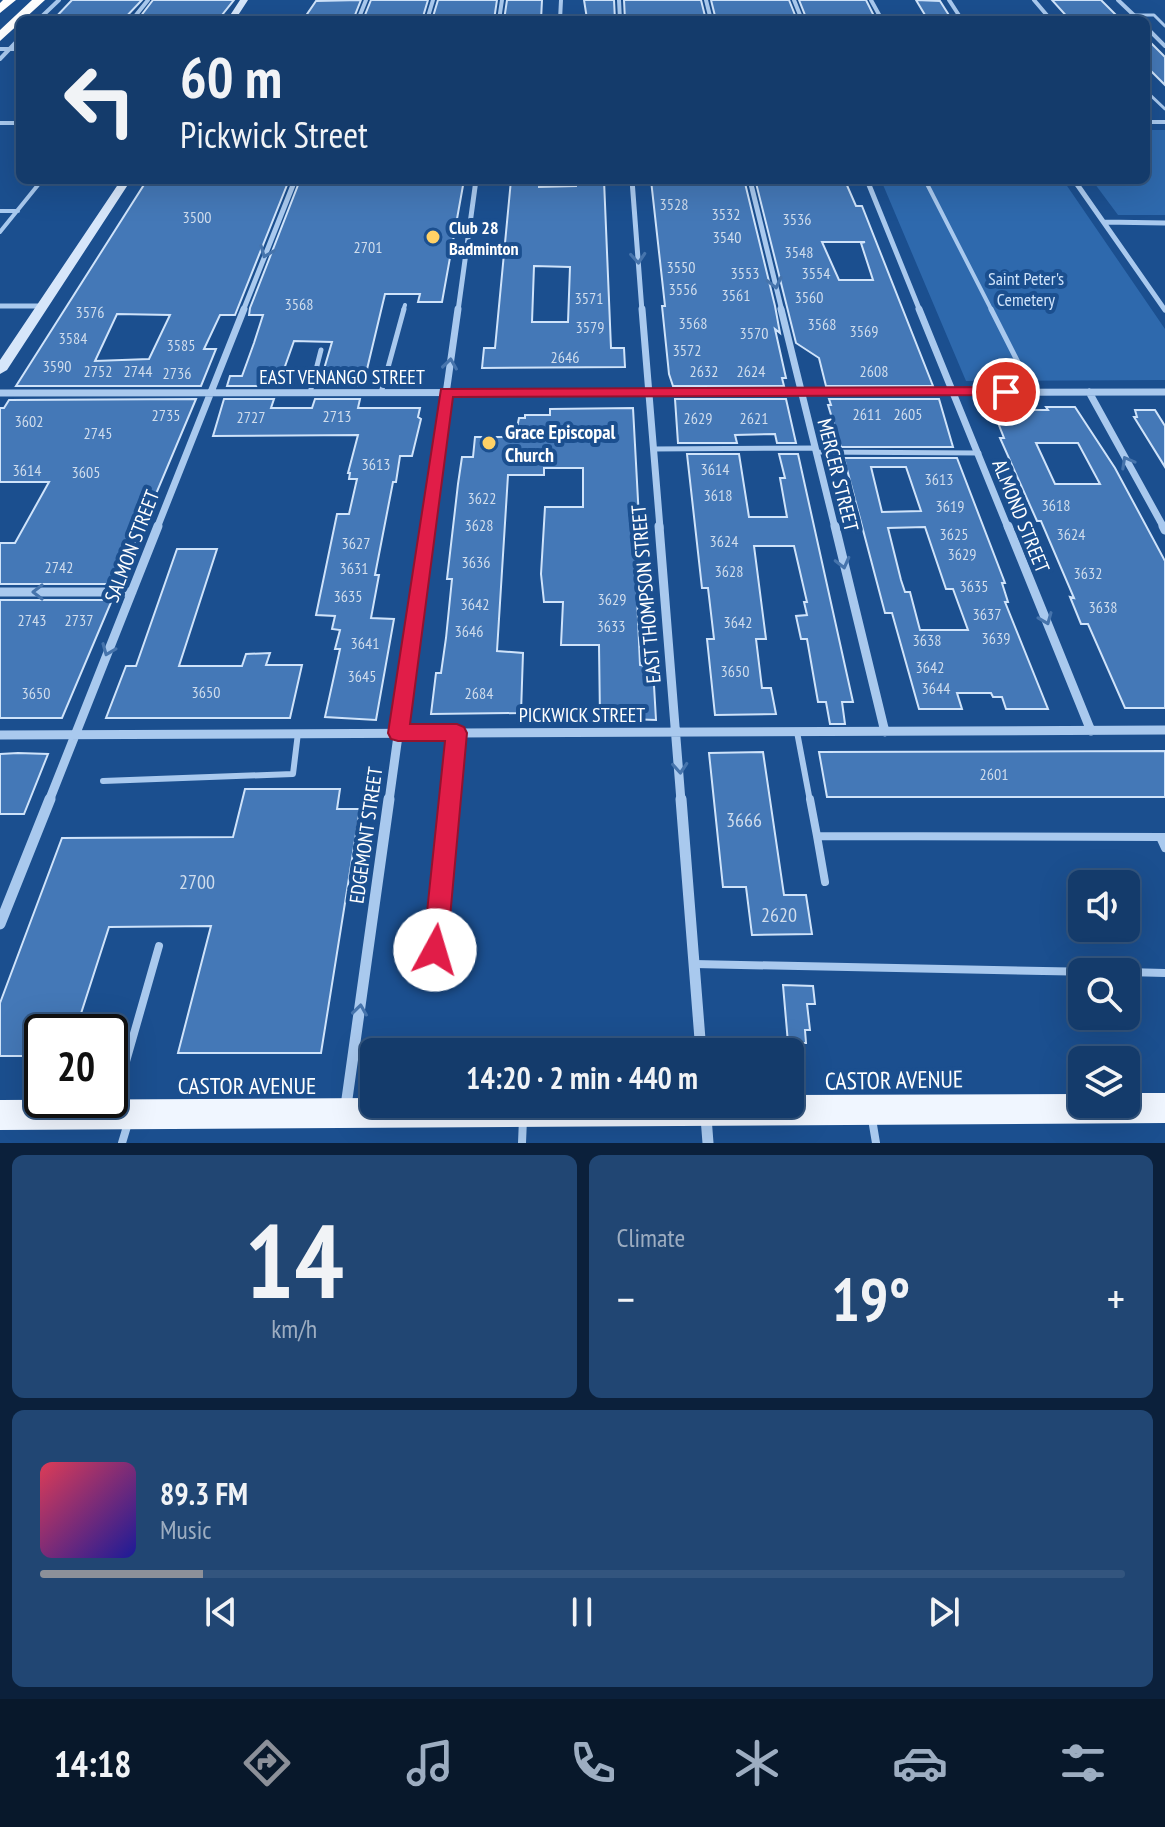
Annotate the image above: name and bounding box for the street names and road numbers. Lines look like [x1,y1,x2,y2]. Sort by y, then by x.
street label: EAST VENANGO STREET [259,364,425,390]
street label: MERCER STREET [811,416,865,534]
street label: ALMOND STREET [986,455,1056,577]
street label: SALMON STREET [99,486,165,606]
street label: EAST THOMPSON STREET [625,504,667,684]
street label: PICKWICK STREET [519,702,645,728]
street label: EDGEMONT STREET [344,765,388,905]
street label: CASTOR AVENUE [824,1063,964,1097]
street label: CASTOR AVENUE [178,1070,316,1101]

